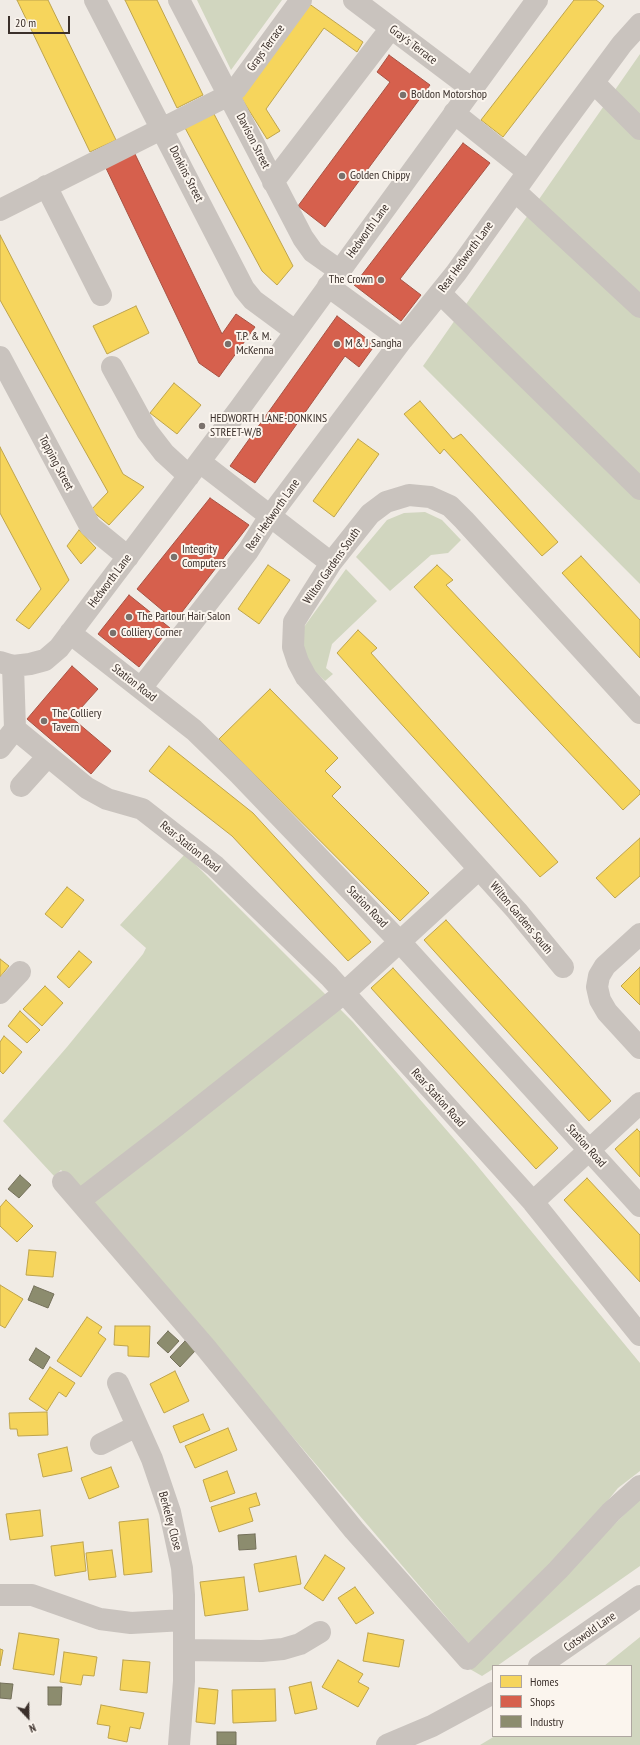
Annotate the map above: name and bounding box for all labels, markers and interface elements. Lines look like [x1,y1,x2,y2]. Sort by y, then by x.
scale bar [10,8,72,34]
text: 20 m [15,15,36,30]
street label: Grays Terrace [244,22,288,74]
street label: Gray's Terrace [386,22,440,68]
place label: Boldon Motorshop [411,88,487,102]
marker: Boldon Motorshop [398,90,408,100]
street label: Davison Street [233,111,273,171]
street label: Donkins Street [166,144,206,204]
place label: Golden Chippy [350,169,410,183]
marker: Golden Chippy [337,171,347,181]
street label: Hedworth Lane [344,201,392,261]
street label: Rear Hedworth Lane [435,219,497,295]
place label: The Crown [329,273,373,287]
marker: The Crown [376,275,386,285]
place label: T.P. & M. McKenna [236,330,274,358]
place label: M & J Sangha [345,337,402,351]
marker: T.P. & M. McKenna [223,339,233,349]
marker: M & J Sangha [332,339,342,349]
place label: HEDWORTH LANE-DONKINS STREET-W/B [210,412,327,440]
marker: HEDWORTH LANE-DONKINS STREET-W/B [197,421,207,431]
street label: Topping Street [36,433,76,493]
street label: Rear Hedworth Lane [243,476,303,554]
street label: Wilton Gardens South [300,525,364,607]
place label: Integrity Computers [182,543,226,571]
street label: Hedworth Lane [85,551,135,611]
marker: Integrity Computers [169,552,179,562]
place label: The Parlour Hair Salon [137,610,230,624]
marker: The Parlour Hair Salon [124,612,134,622]
place label: Colliery Corner [121,626,182,640]
marker: Colliery Corner [108,628,118,638]
street label: Station Road [109,661,159,705]
place label: The Colliery Tavern [52,707,101,735]
marker: The Colliery Tavern [39,716,49,726]
street label: Rear Station Road [157,818,223,876]
street label: Wilton Gardens South [487,879,555,957]
street label: Station Road [344,883,390,931]
street label: Rear Station Road [408,1066,468,1130]
street label: Station Road [563,1122,609,1170]
street label: Berkeley Close [155,1490,185,1552]
street label: Cotswold Lane [561,1609,619,1655]
legend [492,1665,632,1737]
text: Homes [530,1674,558,1689]
text: Shops [530,1694,555,1709]
north arrow [8,1697,48,1737]
text: Industry [530,1714,564,1729]
text: N [27,1721,38,1736]

